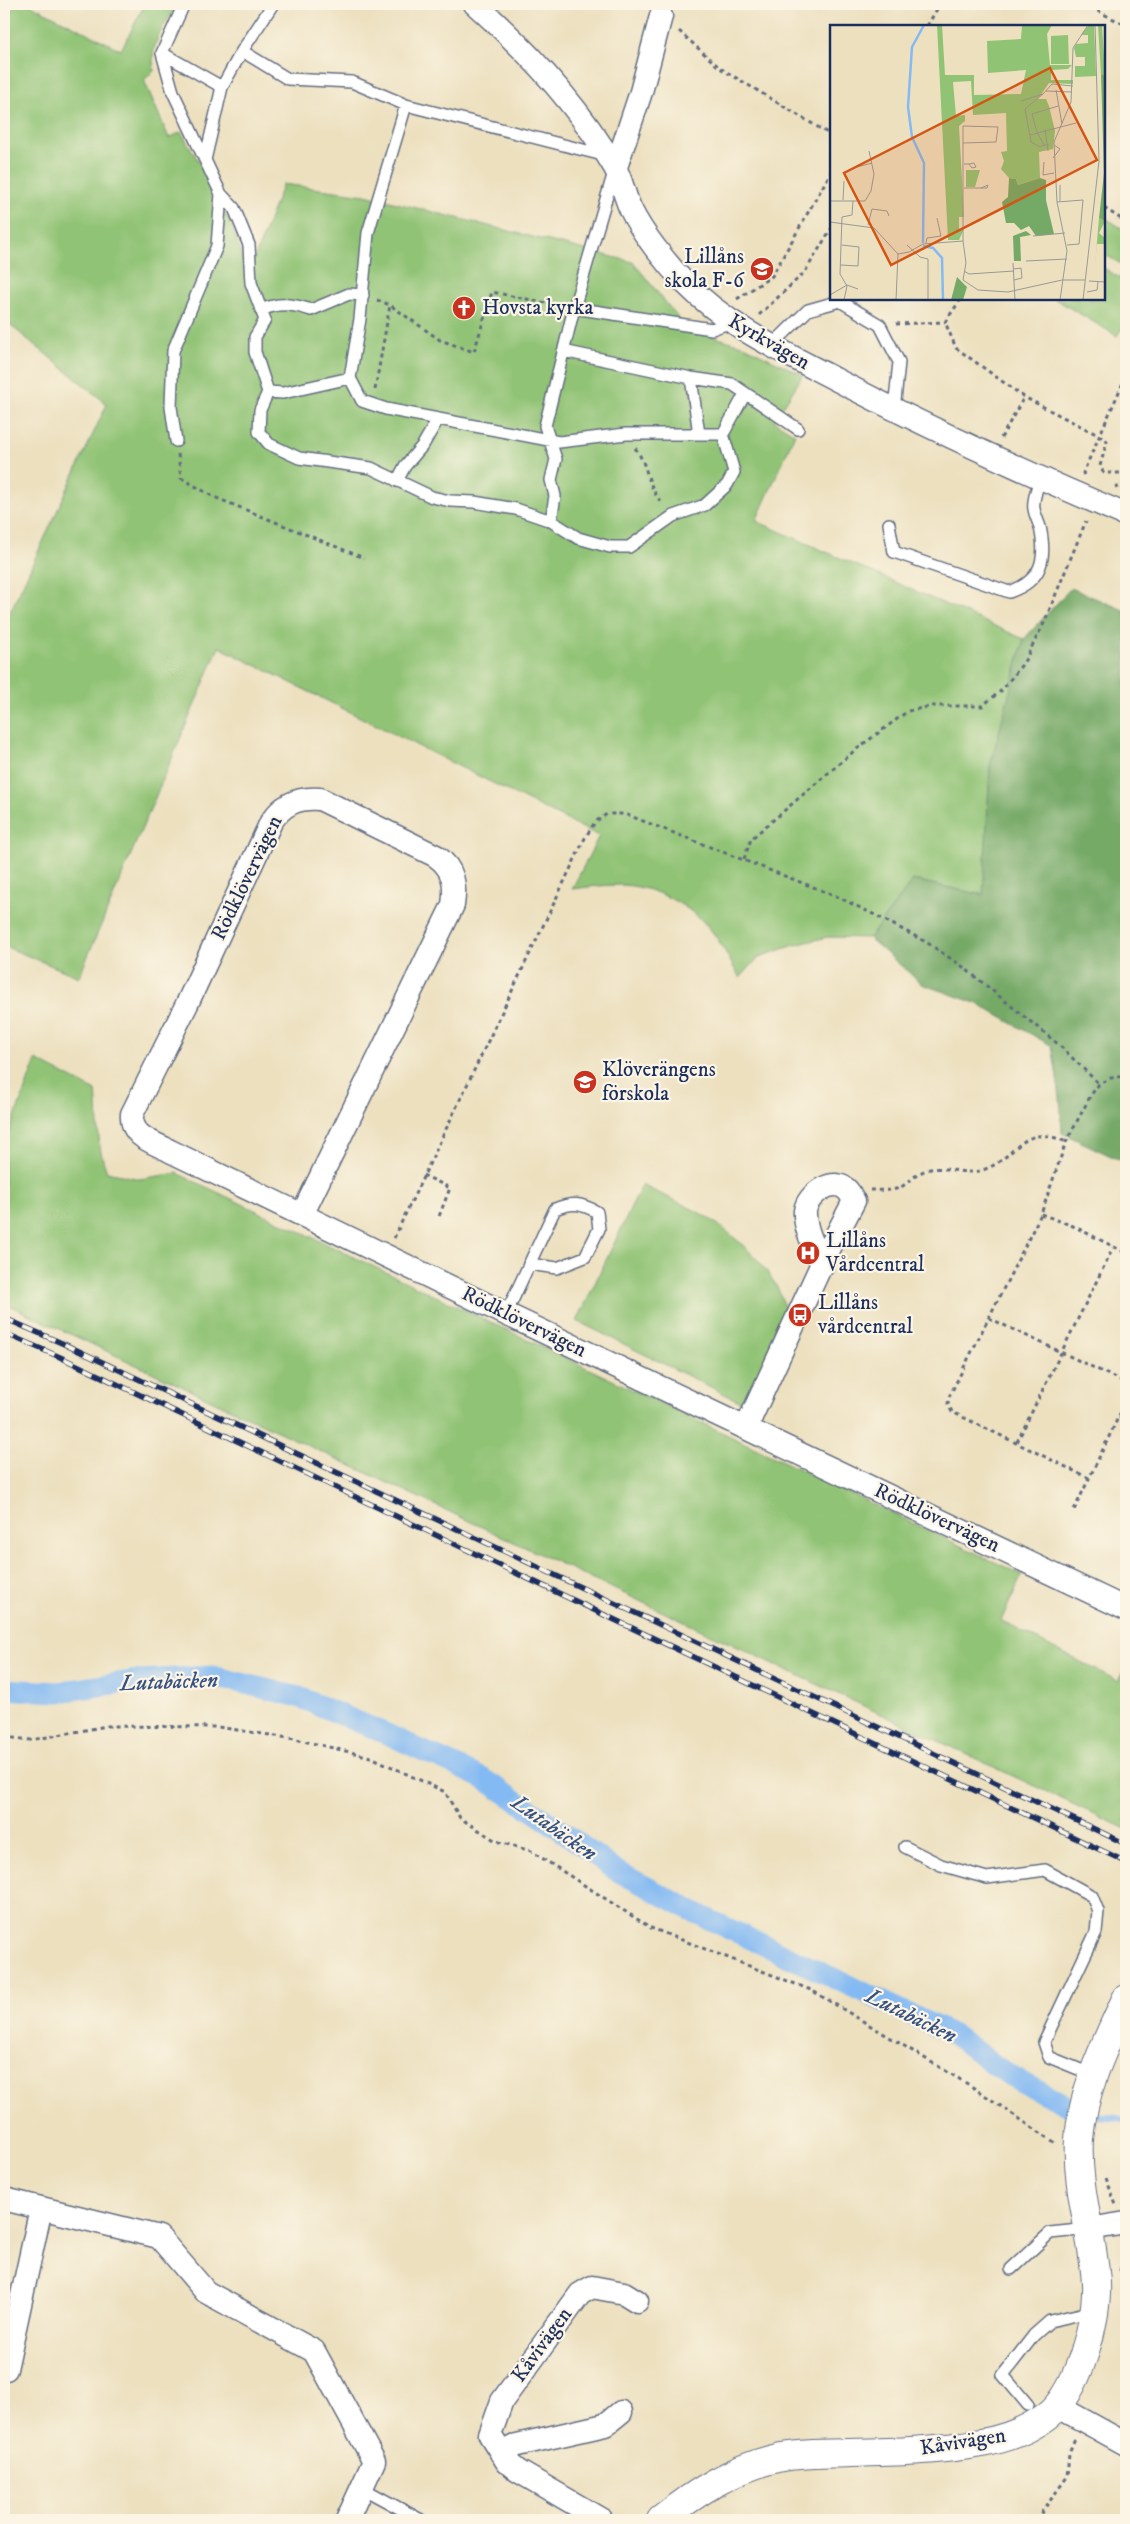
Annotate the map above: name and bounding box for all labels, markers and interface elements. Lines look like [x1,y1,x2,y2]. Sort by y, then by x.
inset map [830,25,1105,300]
place label: Lillåns skola F-6 [665,244,745,294]
school or university icon: Lillåns skola F-6 [749,256,775,282]
church icon: Hovsta kyrka [451,295,477,321]
place label: Hovsta kyrka [482,295,593,321]
street label: Kyrkvägen [724,308,815,376]
street label: Rödklövervägen [206,811,288,945]
place label: Klöverängens förskola [602,1057,716,1107]
school or university icon: Klöverängens förskola [572,1069,598,1095]
place label: Lillåns Vårdcentral [825,1228,925,1278]
hospital icon: Lillåns Vårdcentral [795,1240,821,1266]
street label: Rödklövervägen [457,1281,591,1363]
place label: Lillåns vårdcentral [817,1290,913,1340]
bus stop icon: Lillåns vårdcentral [787,1302,813,1328]
street label: Rödklövervägen [870,1478,1004,1558]
water label: Lutabäcken [118,1667,218,1697]
water label: Lutabäcken [505,1788,602,1867]
water label: Lutabäcken [859,1982,961,2050]
street label: Kåvivägen [506,2302,578,2388]
street label: Kåvivägen [918,2422,1008,2462]

